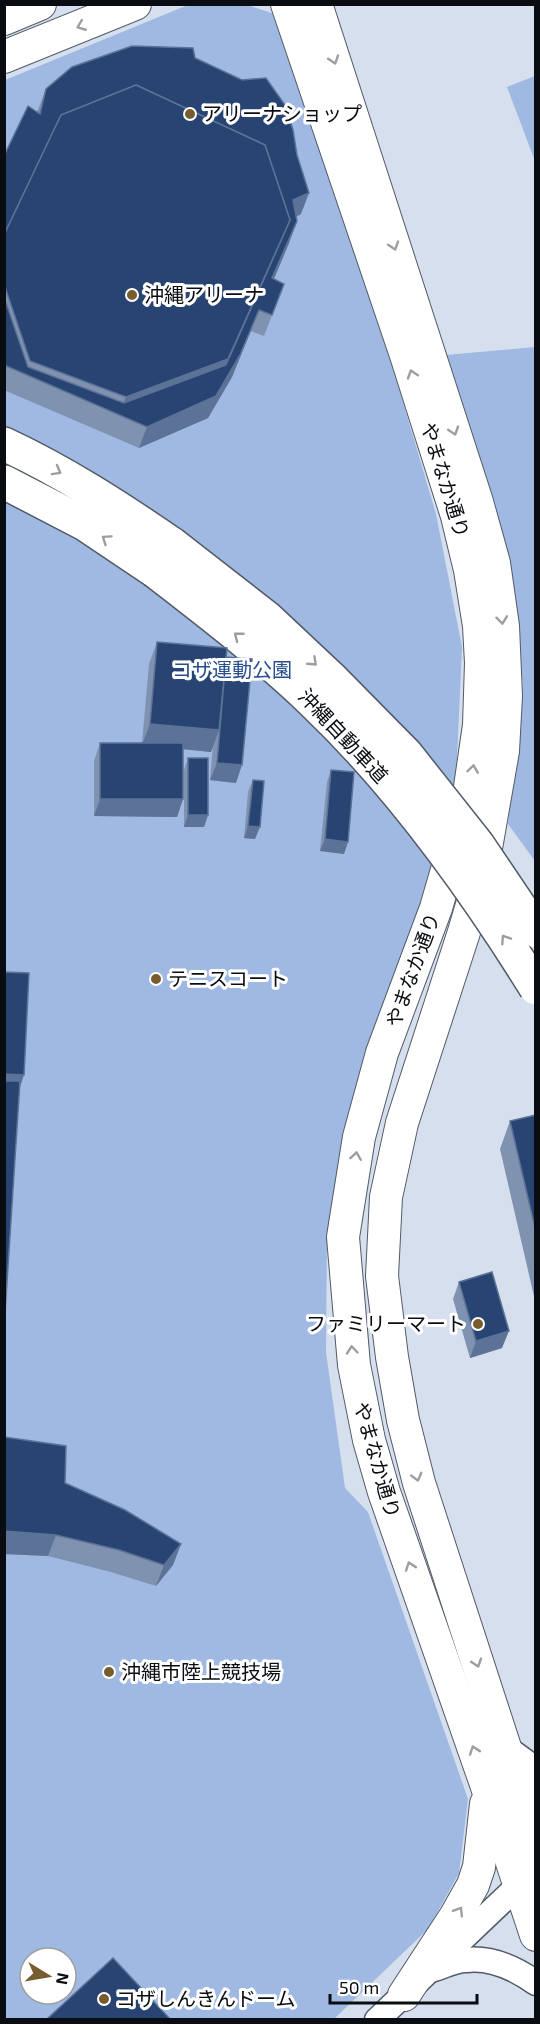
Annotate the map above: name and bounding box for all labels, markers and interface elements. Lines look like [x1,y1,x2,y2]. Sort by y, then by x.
one-way arrow [76,19,87,31]
one-way arrow [327,54,339,65]
place label: アリーナショップ [202,101,362,125]
marker: アリーナショップ [183,107,197,121]
one-way arrow [387,240,399,251]
place label: 沖縄アリーナ [144,282,264,306]
marker: 沖縄アリーナ [125,288,139,302]
one-way arrow [407,369,419,380]
street label: やまなか通り [417,419,475,541]
one-way arrow [447,425,459,436]
one-way arrow [50,464,61,475]
one-way arrow [102,535,113,546]
one-way arrow [495,615,507,624]
one-way arrow [234,632,245,643]
one-way arrow [307,655,317,666]
park label: コザ運動公園 [172,657,292,681]
street label: 沖縄自動車道 [294,683,393,787]
one-way arrow [466,764,478,774]
street label: やまなか通り [380,909,444,1030]
one-way arrow [501,934,512,945]
place label: テニスコート [168,966,288,990]
marker: テニスコート [149,972,163,986]
one-way arrow [349,1151,361,1161]
place label: ファミリーマート [306,1311,466,1335]
marker: ファミリーマート [471,1317,485,1331]
one-way arrow [346,1345,359,1354]
street label: やまなか通り [350,1399,406,1521]
one-way arrow [410,1472,423,1482]
one-way arrow [404,1561,417,1572]
one-way arrow [470,1657,482,1668]
place label: 沖縄市陸上競技場 [121,1659,281,1683]
marker: 沖縄市陸上競技場 [102,1665,116,1679]
one-way arrow [469,1745,482,1756]
one-way arrow [451,1906,462,1917]
north arrow [18,1946,78,2006]
scale bar [330,1967,477,2005]
text: N [53,1971,74,1986]
text: 50 m [339,1976,379,1998]
place label: コザしんきんドーム [116,1986,295,2010]
marker: コザしんきんドーム [97,1992,111,2006]

